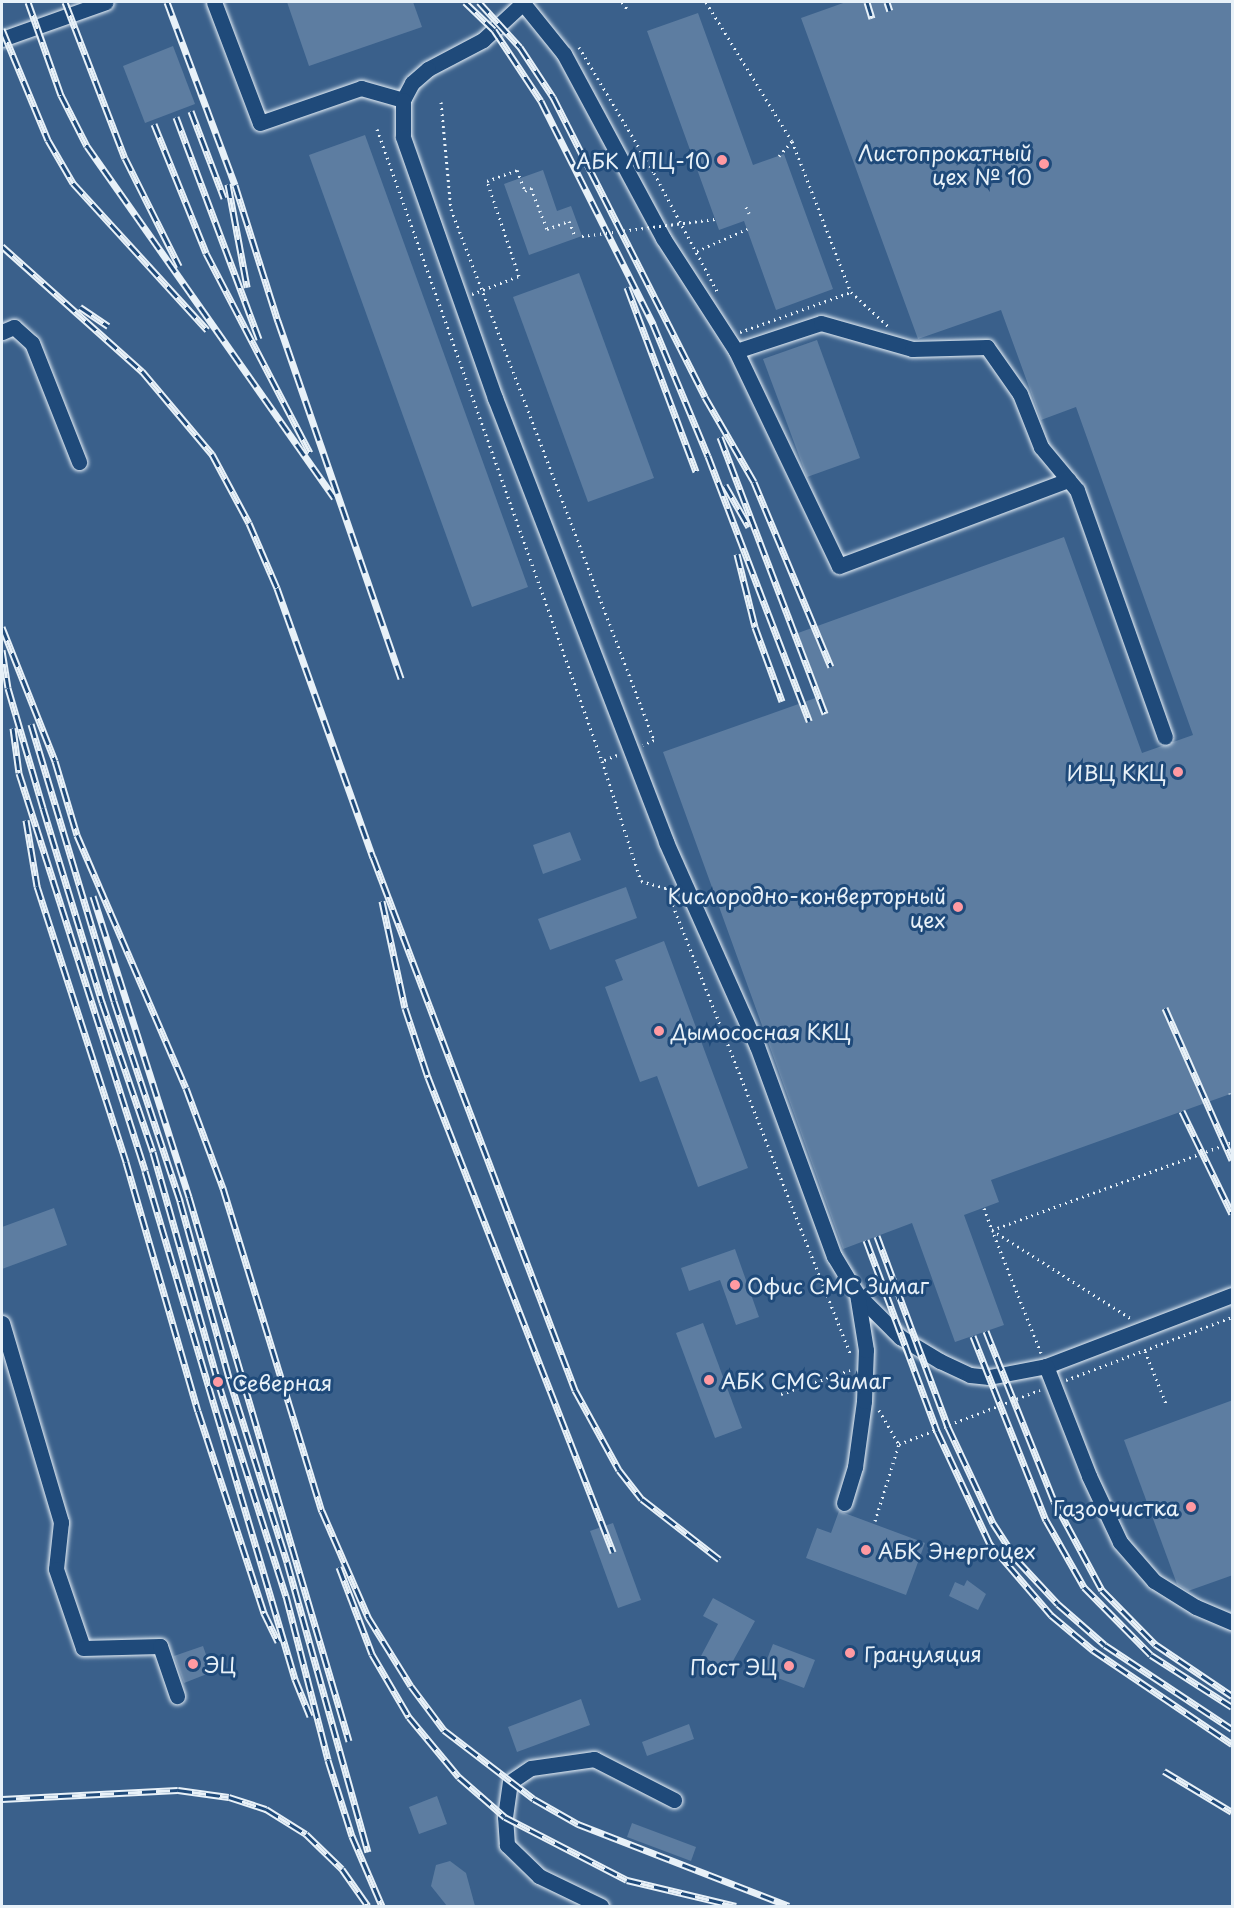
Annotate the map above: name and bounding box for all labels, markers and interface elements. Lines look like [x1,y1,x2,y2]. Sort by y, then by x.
place label: Листопрокатный цех № 10 [858,139,1032,189]
place label: АБК ЛПЦ-10 [575,147,710,173]
marker: АБК ЛПЦ-10 [715,153,729,167]
marker: Листопрокатный цех № 10 [1037,157,1051,171]
place label: ИВЦ ККЦ [1067,759,1166,785]
marker: ИВЦ ККЦ [1171,765,1185,779]
place label: Кислородно-конверторный цех [667,882,946,932]
marker: Кислородно-конверторный цех [951,900,965,914]
place label: Дымососная ККЦ [671,1018,852,1044]
marker: Дымососная ККЦ [652,1024,666,1038]
place label: Офис СМС Зимаг [747,1272,932,1298]
marker: Офис СМС Зимаг [728,1278,742,1292]
place label: АБК СМС Зимаг [721,1367,892,1393]
place label: Северная [232,1369,332,1395]
marker: Северная [209,1373,227,1391]
marker: АБК СМС Зимаг [702,1373,716,1387]
place label: Газоочистка [1053,1494,1179,1520]
marker: Газоочистка [1184,1500,1198,1514]
place label: АБК Энергоцех [878,1537,1036,1563]
marker: АБК Энергоцех [859,1543,873,1557]
place label: Грануляция [864,1640,982,1666]
marker: Грануляция [841,1644,859,1662]
place label: ЭЦ [205,1651,236,1677]
place label: Пост ЭЦ [690,1653,777,1679]
marker: ЭЦ [186,1657,200,1671]
marker: Пост ЭЦ [782,1659,796,1673]

